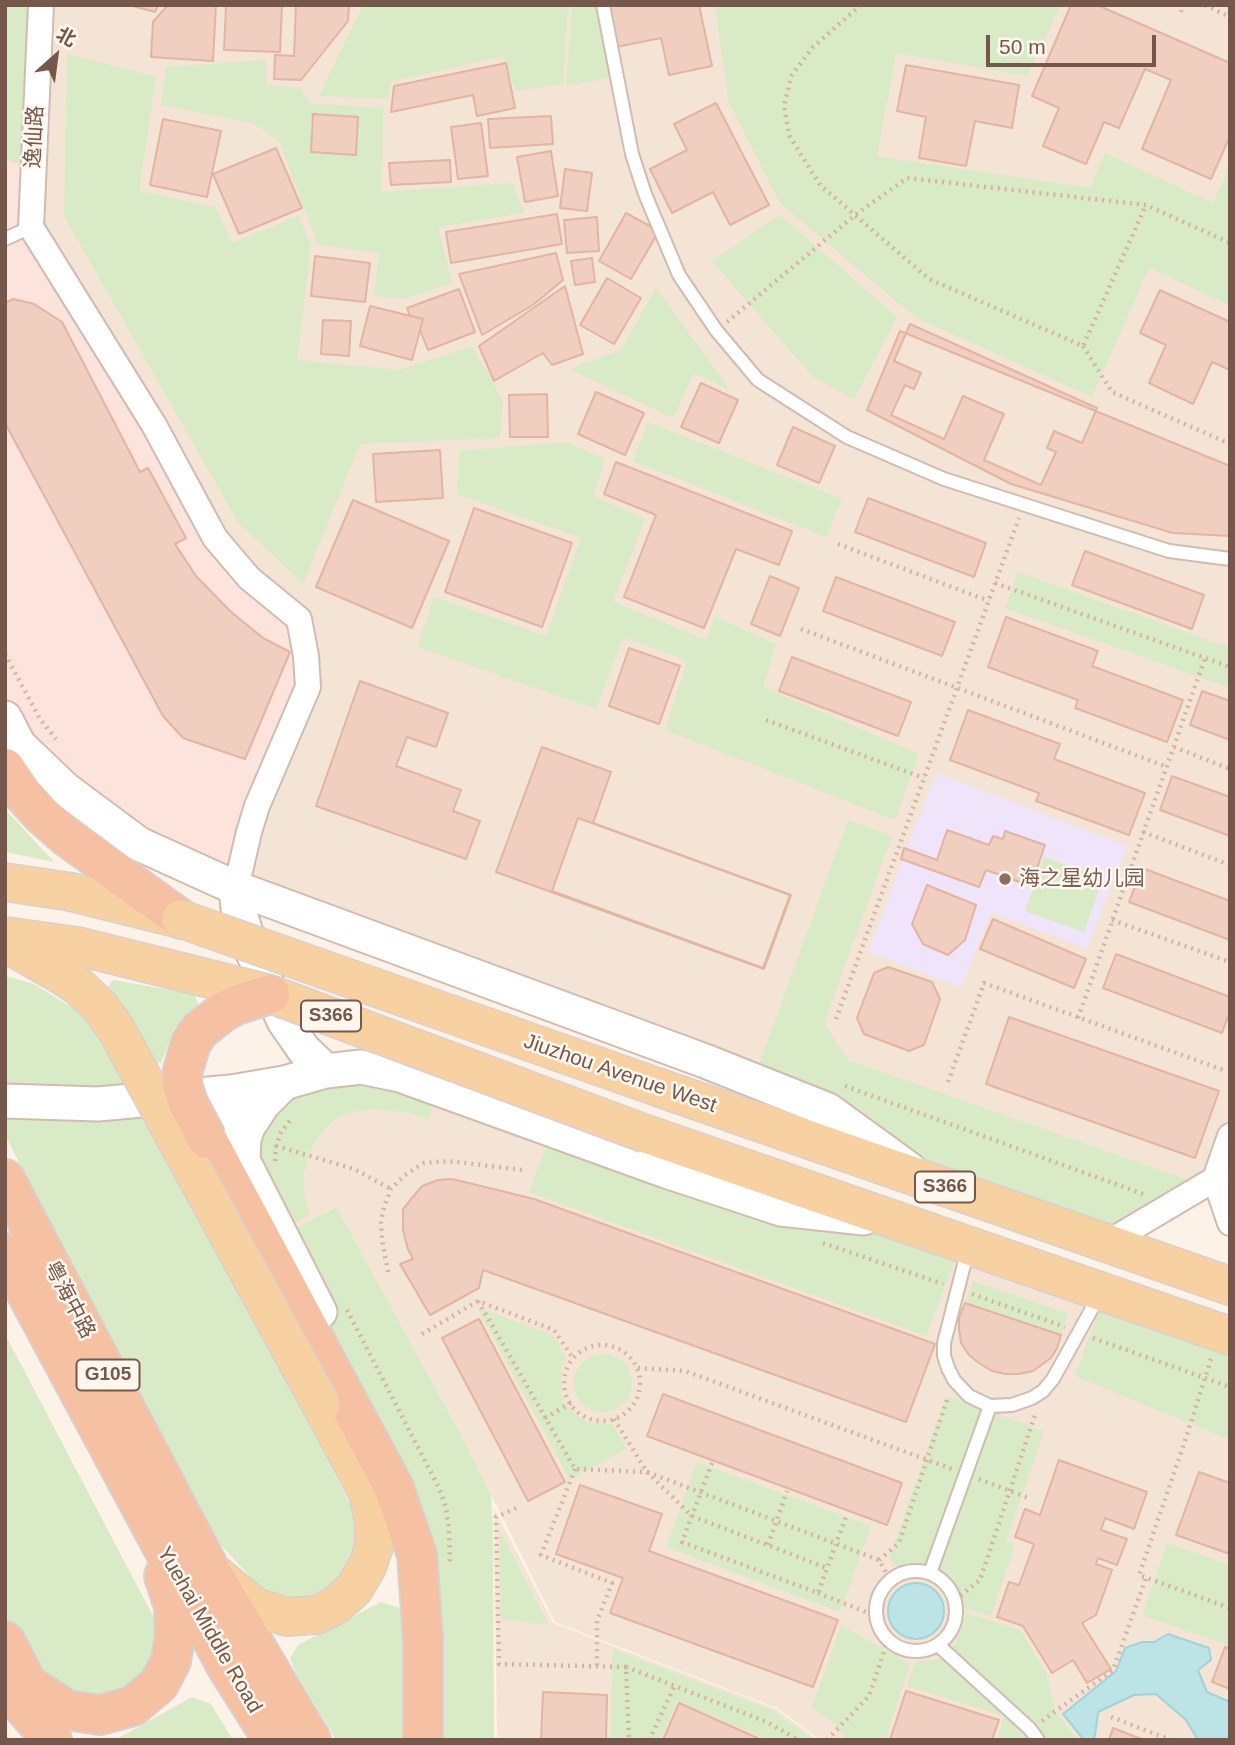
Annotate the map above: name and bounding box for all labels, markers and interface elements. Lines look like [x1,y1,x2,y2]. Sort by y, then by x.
north arrow [21,21,91,91]
scale bar [990,21,1160,65]
text: 北 [53,23,79,51]
text: 50 m [999,35,1046,58]
street label: 逸仙路 [21,105,49,169]
place label: 海之星幼儿园 [1019,866,1145,892]
marker: 海之星幼儿园 [997,871,1013,887]
road number: S366 [301,1000,361,1032]
street label: Jiuzhou Avenue West [520,1029,720,1119]
road number: S366 [915,1172,975,1203]
street label: 粤海中路 [38,1257,100,1343]
road number: G105 [76,1359,140,1390]
street label: Yuehai Middle Road [151,1542,267,1718]

